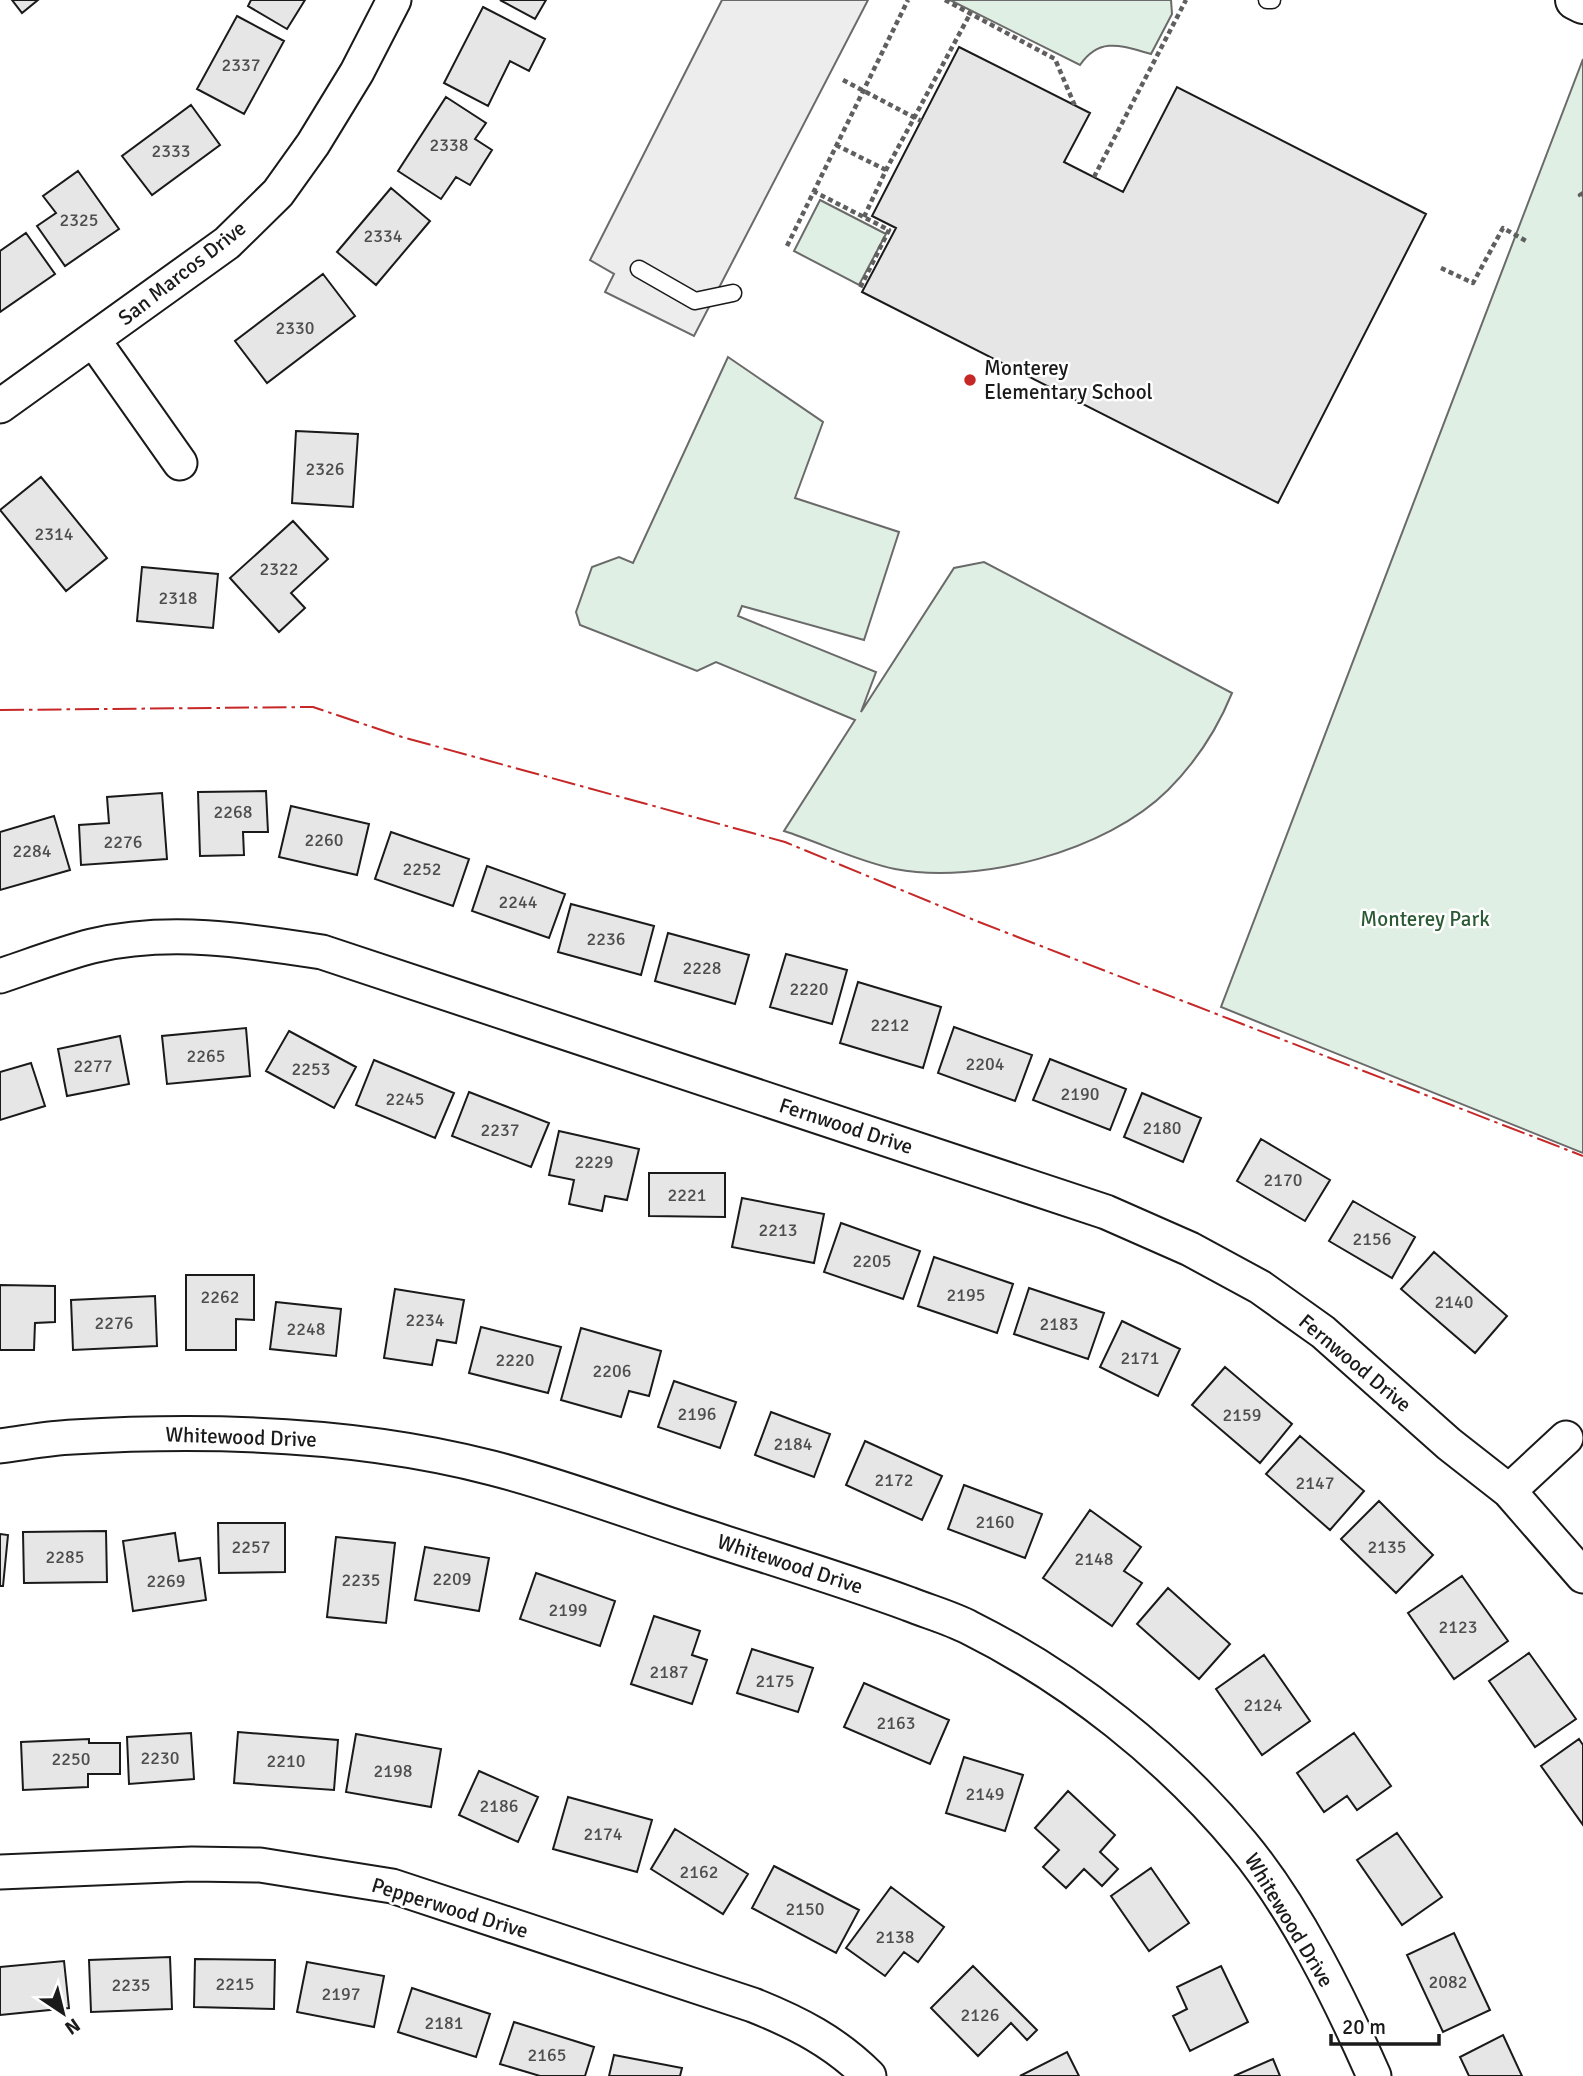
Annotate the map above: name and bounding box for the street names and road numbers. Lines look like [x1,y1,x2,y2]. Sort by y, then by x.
street label: San Marcos Drive [113,215,251,331]
street label: Fernwood Drive [776,1092,916,1160]
street label: Fernwood Drive [1293,1308,1417,1418]
street label: Whitewood Drive [165,1421,317,1453]
street label: Whitewood Drive [714,1528,866,1600]
street label: Whitewood Drive [1239,1848,1339,1992]
street label: Pepperwood Drive [369,1872,531,1944]

